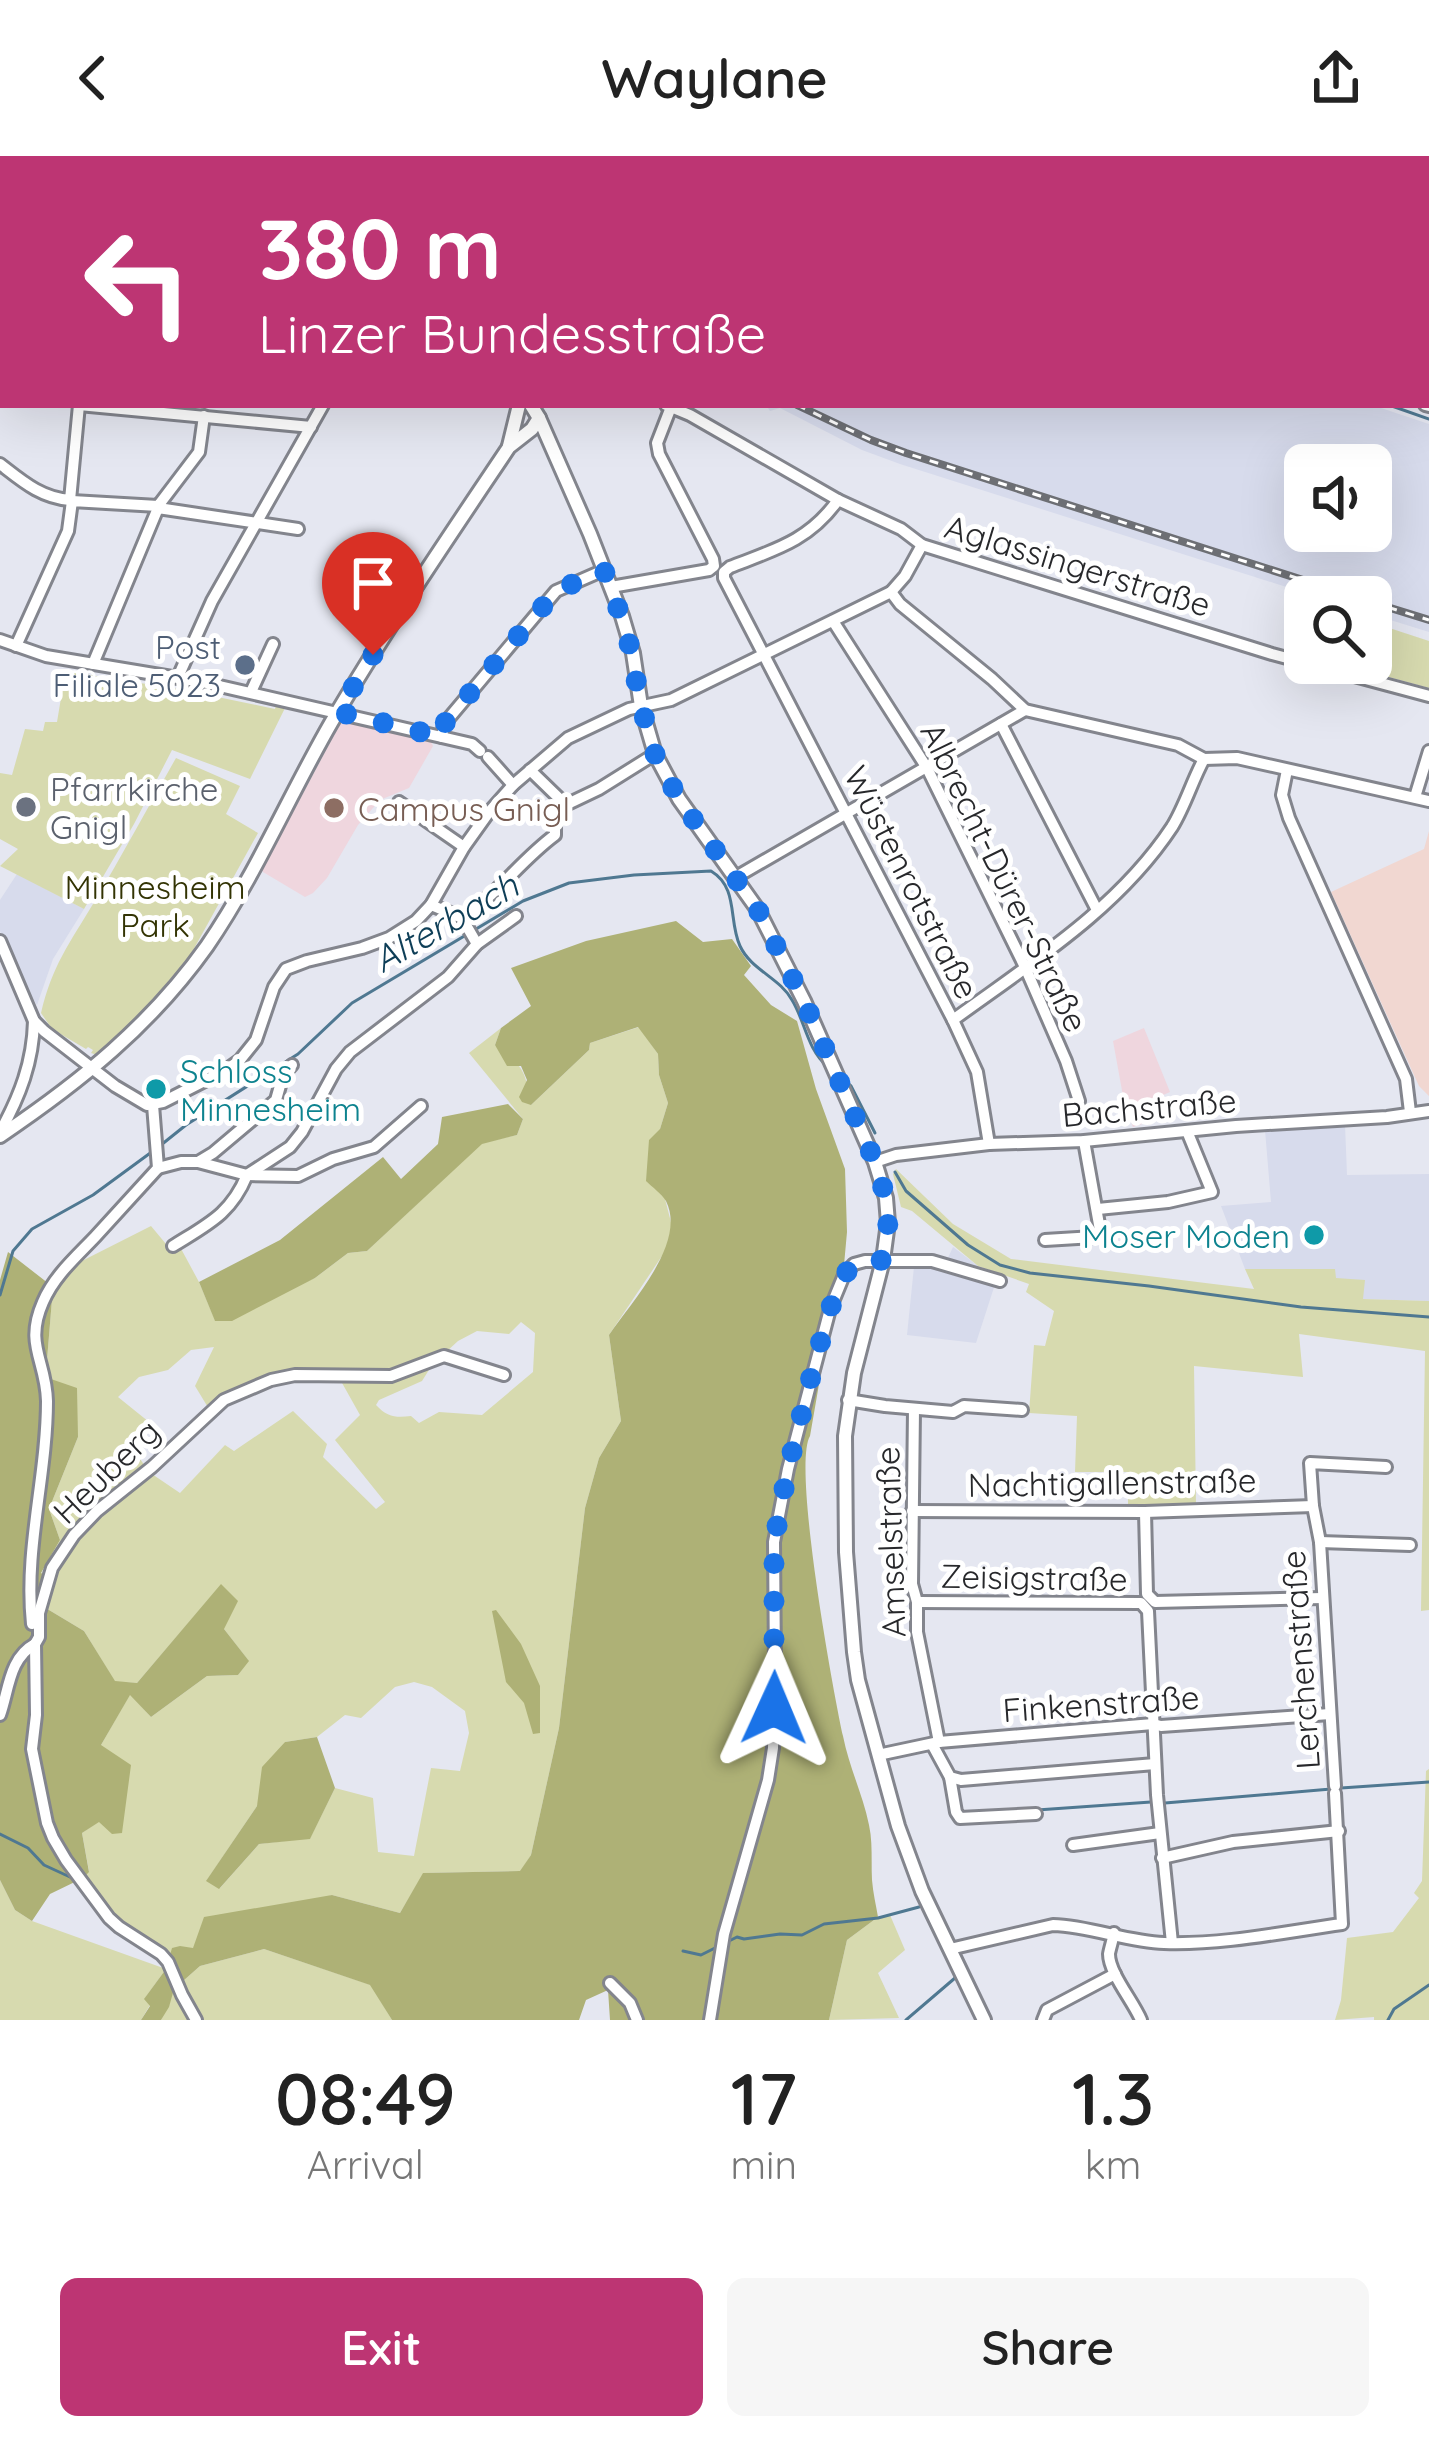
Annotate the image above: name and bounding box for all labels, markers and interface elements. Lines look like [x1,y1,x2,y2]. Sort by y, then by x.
text: Waylane [601,44,828,112]
icon: back [60,45,126,111]
icon: share [1303,45,1369,111]
text: 380 m [258,195,502,300]
icon: left [60,204,216,360]
text: Linzer Bundesstraße [258,299,766,367]
map controls [1284,444,1392,684]
button: sound [1284,444,1392,552]
street label: Aglassingerstraße [940,505,1216,625]
pin [322,532,424,655]
icon: arrive [340,550,406,616]
button: search [1284,576,1392,684]
place label: Post Filiale 5023 [53,626,221,705]
marker: Post Filiale 5023 [232,652,258,678]
street label: Albrecht-Dürer-Straße [912,716,1098,1038]
street label: Wüstenrotstraße [836,759,988,1005]
place label: Pfarrkirche Gnigl [50,768,218,847]
place label: Campus Gnigl [358,788,570,829]
marker: Pfarrkirche Gnigl [13,794,39,820]
marker: Campus Gnigl [321,795,347,821]
water label: Alterbach [364,862,526,982]
park label: Minnesheim Park [64,866,246,945]
place label: Schloss Minnesheim [180,1050,361,1129]
marker: Schloss Minnesheim [143,1076,169,1102]
street label: Bachstraße [1060,1079,1238,1135]
place label: Moser Moden [1082,1215,1290,1256]
marker: Moser Moden [1301,1222,1327,1248]
street label: Heuberg [44,1410,168,1532]
street label: Amselstraße [866,1446,914,1638]
street label: Nachtigallenstraße [967,1459,1257,1505]
street label: Lerchenstraße [1272,1549,1328,1771]
street label: Zeisigstraße [940,1555,1128,1599]
position arrow [711,1645,837,1771]
street label: Finkenstraße [1001,1676,1201,1730]
text: 08:49 [275,2053,456,2143]
text: 17 [731,2053,797,2143]
text: 1.3 [1072,2053,1154,2143]
text: Arrival [307,2140,424,2189]
text: min [731,2140,797,2189]
text: km [1085,2140,1141,2189]
button: Exit [60,2278,703,2416]
button: Share [727,2278,1369,2416]

